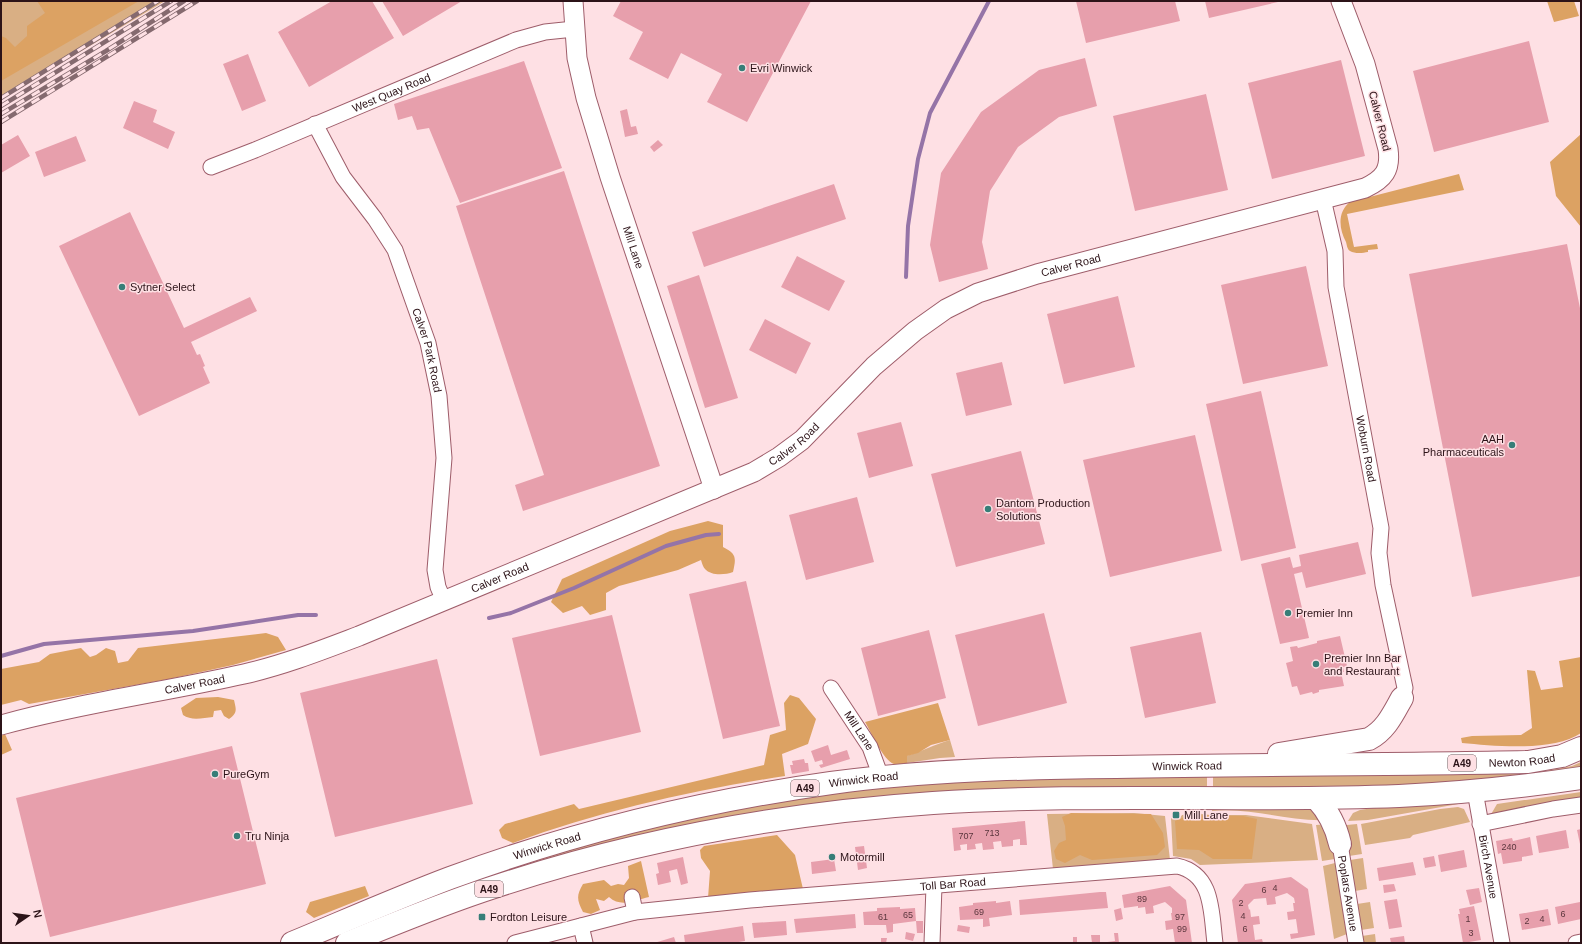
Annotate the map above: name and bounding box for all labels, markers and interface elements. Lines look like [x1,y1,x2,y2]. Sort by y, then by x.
place label: Evri Winwick [750,62,813,74]
marker: Evri Winwick [737,63,747,73]
street label: West Quay Road [350,71,432,114]
street label: Calver Road [1367,90,1393,152]
street label: Mill Lane [621,225,646,270]
street label: Calver Road [1040,252,1102,279]
place label: Sytner Select [130,281,195,293]
marker: Sytner Select [117,282,127,292]
street label: Calver Park Road [410,306,444,393]
street label: Woburn Road [1354,414,1378,483]
street label: Calver Road [766,420,821,468]
place label: AAH Pharmaceuticals [1423,433,1504,458]
marker: AAH Pharmaceuticals [1507,440,1517,450]
place label: Dantom Production Solutions [996,497,1090,522]
marker: Dantom Production Solutions [983,504,993,514]
street label: Calver Road [469,560,530,595]
place label: Premier Inn [1296,607,1353,619]
marker: Premier Inn [1283,608,1293,618]
place label: Premier Inn Bar and Restaurant [1324,652,1401,677]
marker: Premier Inn Bar and Restaurant [1311,659,1321,669]
street label: Calver Road [164,672,226,696]
street label: Mill Lane [842,709,876,752]
street label: Newton Road [1489,751,1556,769]
road number: A49 [1448,755,1476,771]
street label: Winwick Road [1152,759,1222,772]
place label: PureGym [223,768,269,780]
marker: PureGym [210,769,220,779]
street label: Winwick Road [828,770,899,789]
road number: A49 [791,780,819,796]
place label: Mill Lane [1184,809,1228,821]
marker: Mill Lane [1171,810,1181,820]
house number: 713 [984,828,1000,838]
place label: Tru Ninja [245,830,290,842]
street label: Winwick Road [512,830,582,862]
marker: Tru Ninja [232,831,242,841]
house number: 707 [958,831,974,841]
street label: Birch Avenue [1477,834,1500,900]
house number: 240 [1501,842,1517,852]
place label: Motormill [840,851,885,863]
marker: Motormill [827,852,837,862]
street label: Poplars Avenue [1336,854,1360,932]
street label: Toll Bar Road [919,875,986,892]
road number: A49 [475,881,503,897]
house number: 4 [1272,883,1278,893]
house number: 6 [1261,885,1267,895]
house number: 89 [1137,894,1147,904]
north arrow [8,896,48,936]
house number: 2 [1238,898,1244,908]
house number: 69 [974,907,984,917]
text: N [31,909,44,919]
house number: 6 [1560,909,1566,919]
house number: 65 [903,910,913,920]
place label: Fordton Leisure [490,911,567,923]
house number: 4 [1240,911,1246,921]
marker: Fordton Leisure [477,912,487,922]
house number: 61 [878,912,888,922]
house number: 97 [1175,912,1185,922]
house number: 1 [1465,914,1471,924]
house number: 4 [1539,914,1545,924]
house number: 2 [1524,916,1530,926]
house number: 99 [1177,924,1187,934]
house number: 6 [1242,924,1248,934]
house number: 3 [1468,928,1474,938]

